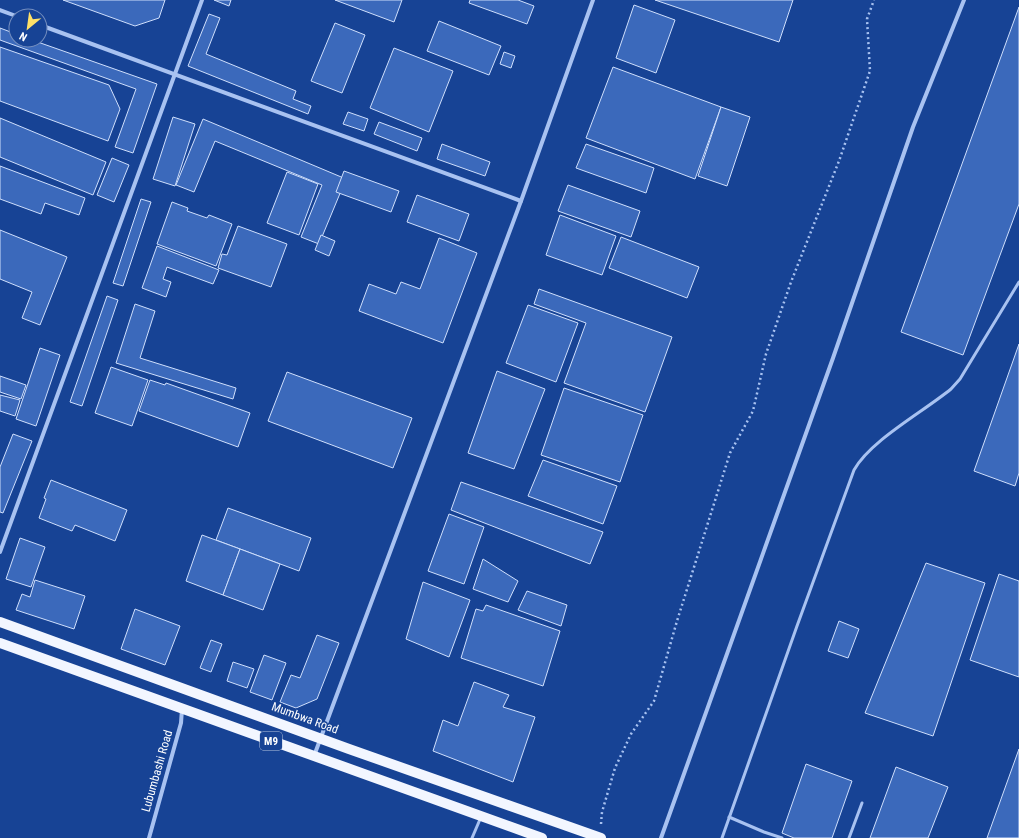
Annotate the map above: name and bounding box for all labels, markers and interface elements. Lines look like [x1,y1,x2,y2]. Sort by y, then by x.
north arrow [8,8,48,48]
text: N [17,29,29,44]
street label: Mumbwa Road [270,699,340,737]
street label: Lubumbashi Road [139,728,175,814]
road number: M9 [260,732,282,750]

